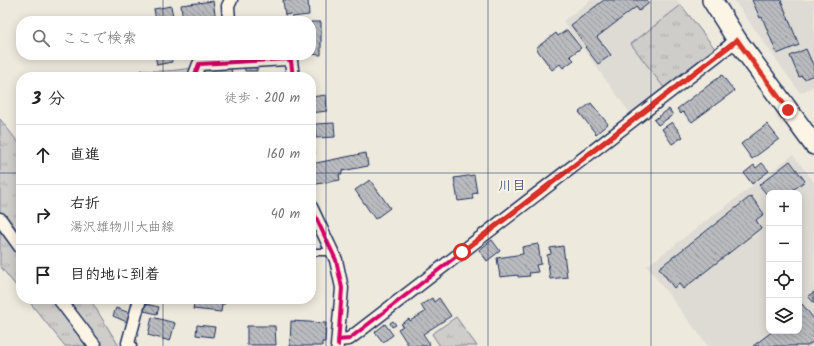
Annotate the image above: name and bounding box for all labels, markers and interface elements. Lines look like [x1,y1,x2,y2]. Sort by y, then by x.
search box [16,16,316,60]
icon: search [30,27,52,49]
text: ここで検索 [62,27,137,51]
text: 3 分 [32,86,65,113]
text: 徒歩 · 200 m [224,88,300,109]
route end [779,101,797,119]
text: 直進 [70,143,100,167]
icon: ahead [32,144,54,166]
text: 160 m [267,144,300,165]
district label: 川目 [498,175,526,197]
map controls [766,190,802,334]
button: + [766,190,802,226]
text: 右折 [70,192,100,216]
icon: right [32,204,54,226]
text: 40 m [271,204,300,225]
text: 湯沢雄物川大曲線 [70,217,174,238]
button: − [766,226,802,262]
route start [453,243,471,261]
button: locate [766,262,802,298]
text: 目的地に到着 [70,263,160,287]
icon: arrive [32,264,54,286]
button: layers [766,298,802,334]

